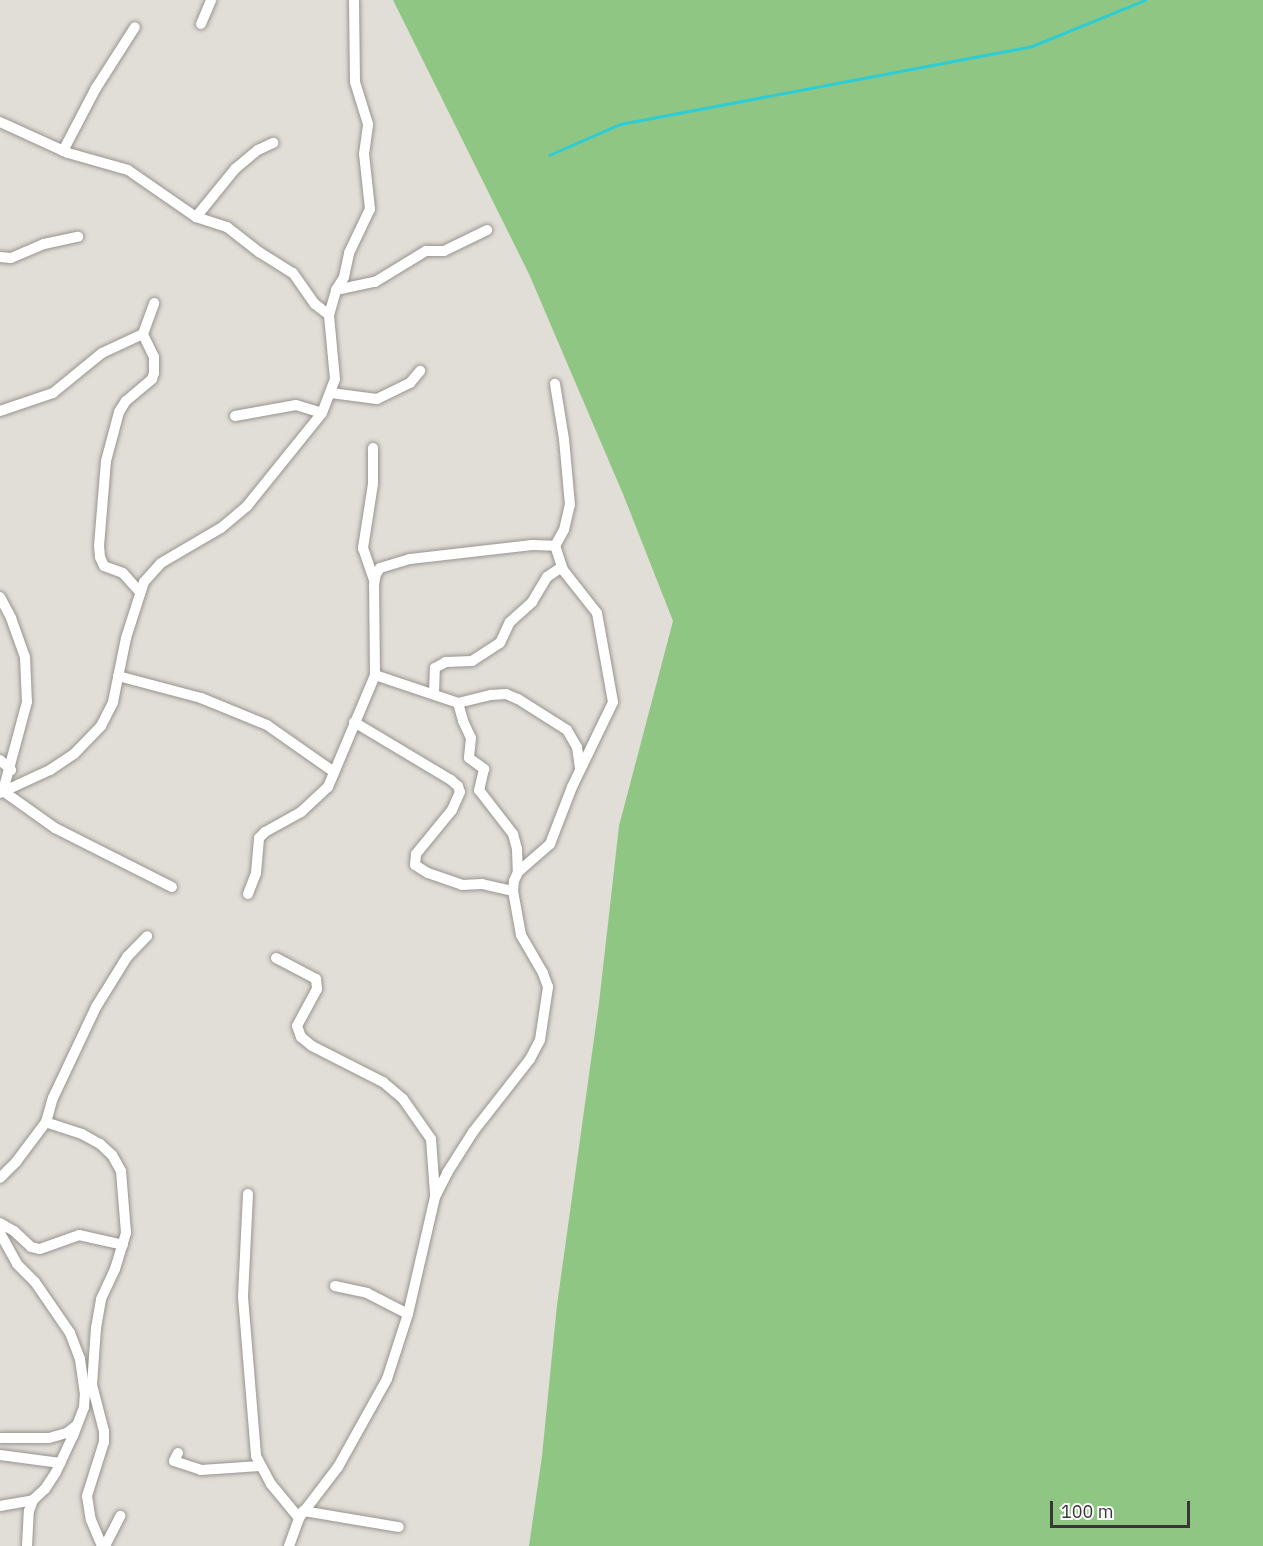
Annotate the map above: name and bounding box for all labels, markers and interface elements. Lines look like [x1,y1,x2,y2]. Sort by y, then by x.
scale bar [1053,1489,1192,1527]
text: 100 m [1061,1500,1113,1523]

